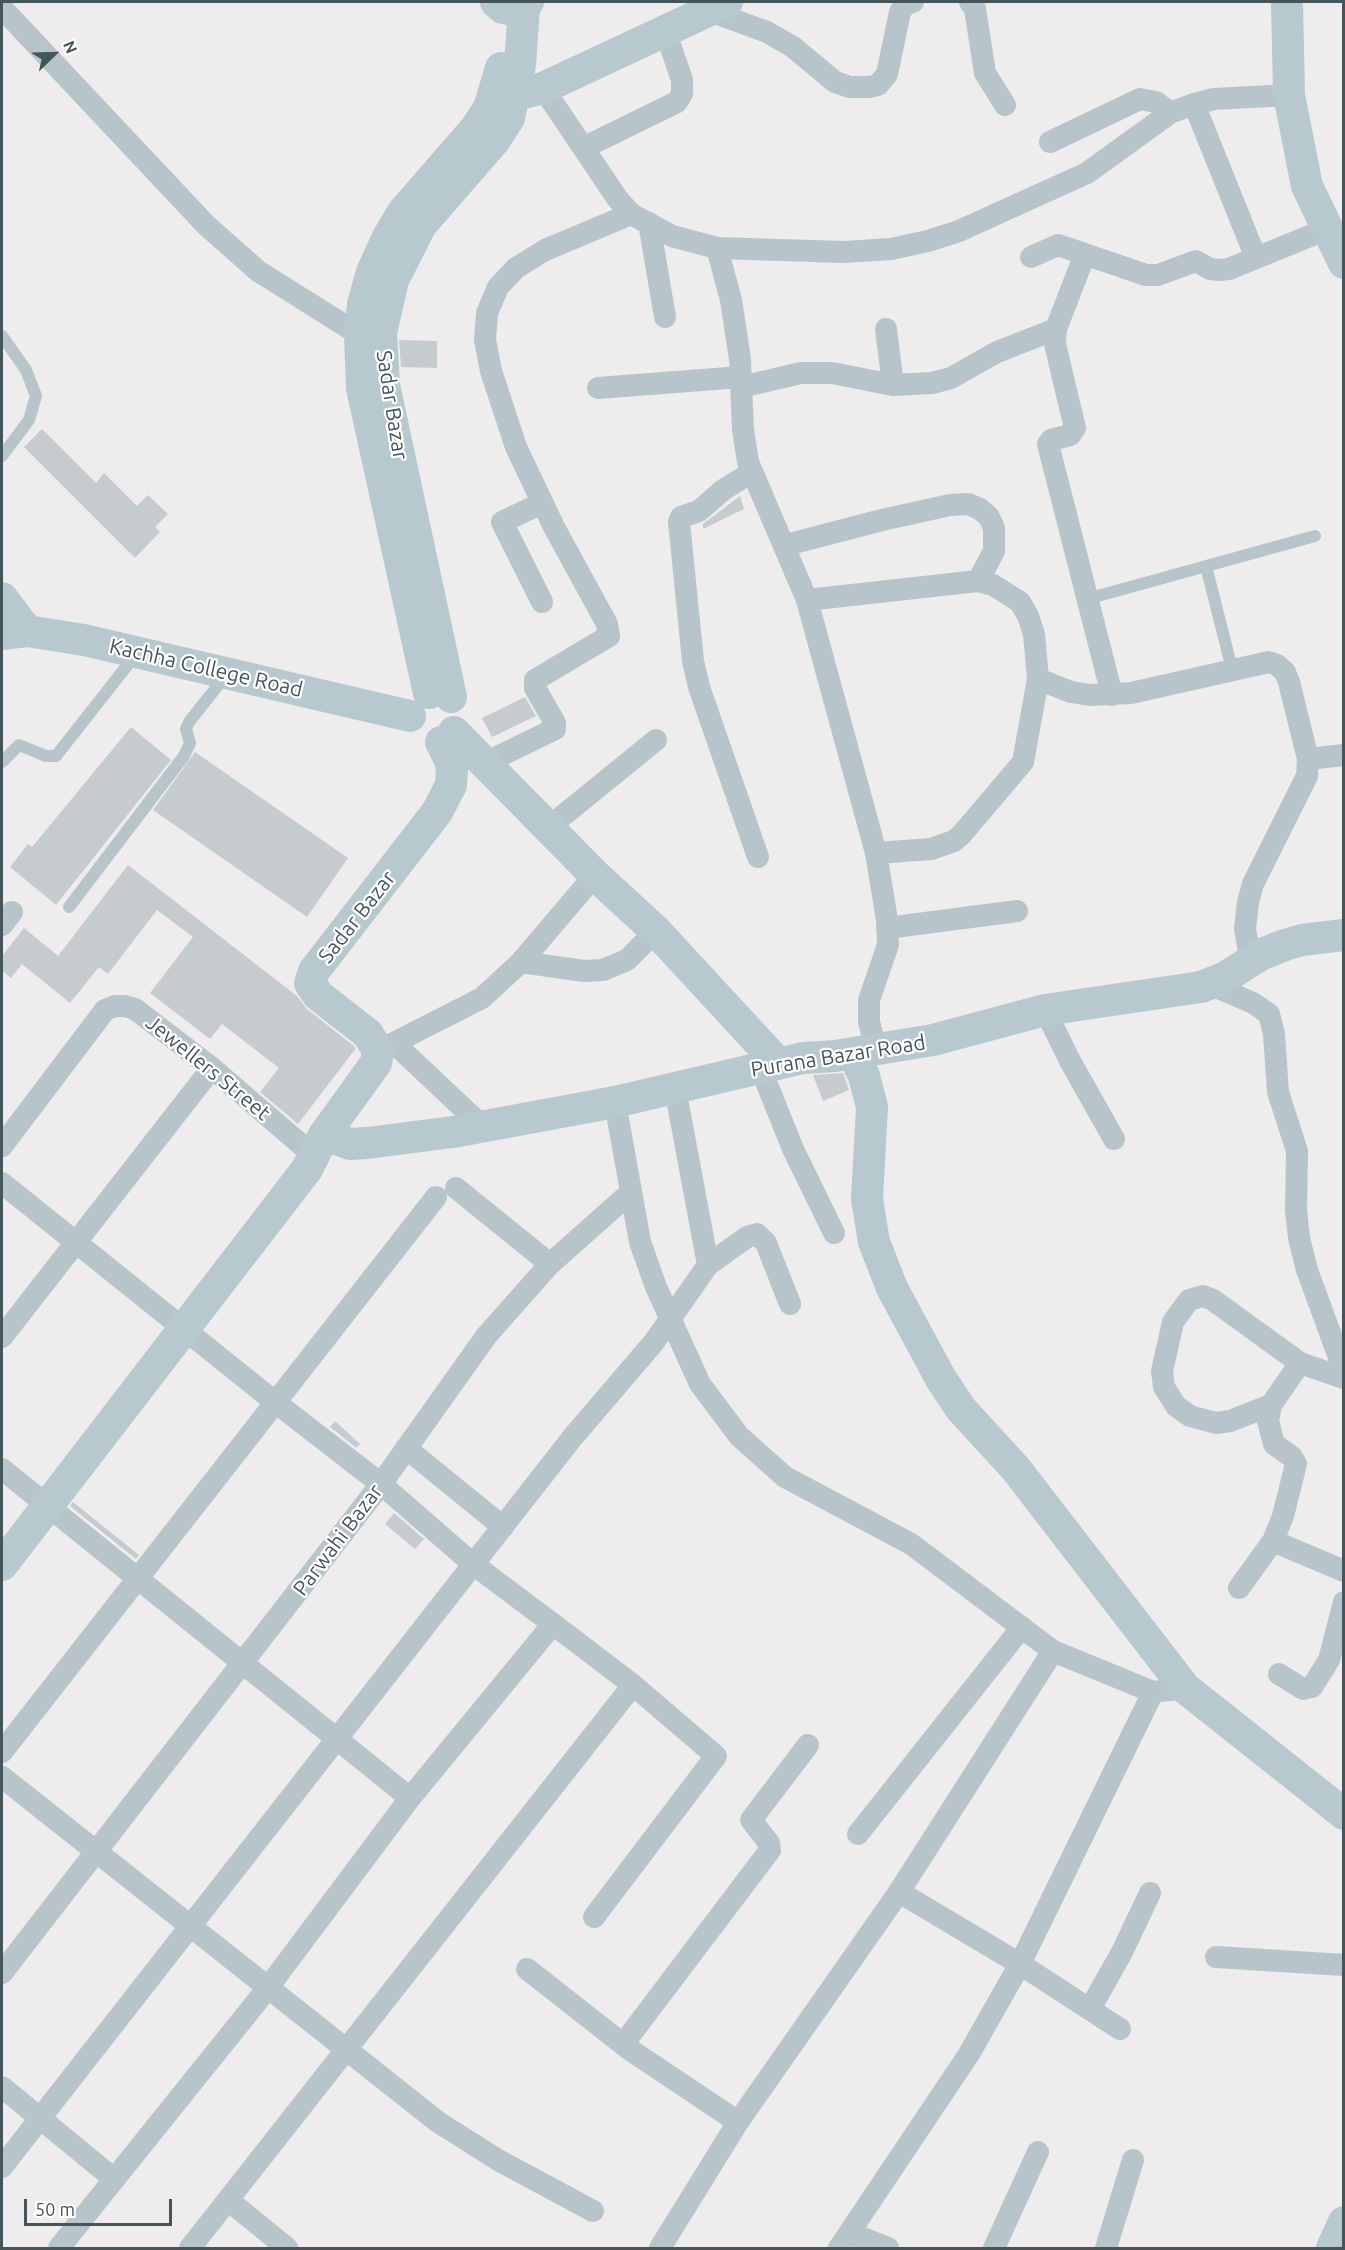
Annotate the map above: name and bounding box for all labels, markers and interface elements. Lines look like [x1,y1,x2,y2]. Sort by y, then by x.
north arrow [24,24,84,84]
text: N [60,38,81,56]
street label: Sadar Bazar [371,349,413,461]
street label: Kachha College Road [107,634,305,702]
street label: Sadar Bazar [313,866,401,968]
street label: Jewellers Street [141,1010,275,1126]
street label: Purana Bazar Road [749,1030,927,1082]
street label: Parwahi Bazar [288,1479,388,1601]
scale bar [27,2187,176,2225]
text: 50 m [35,2199,75,2219]

